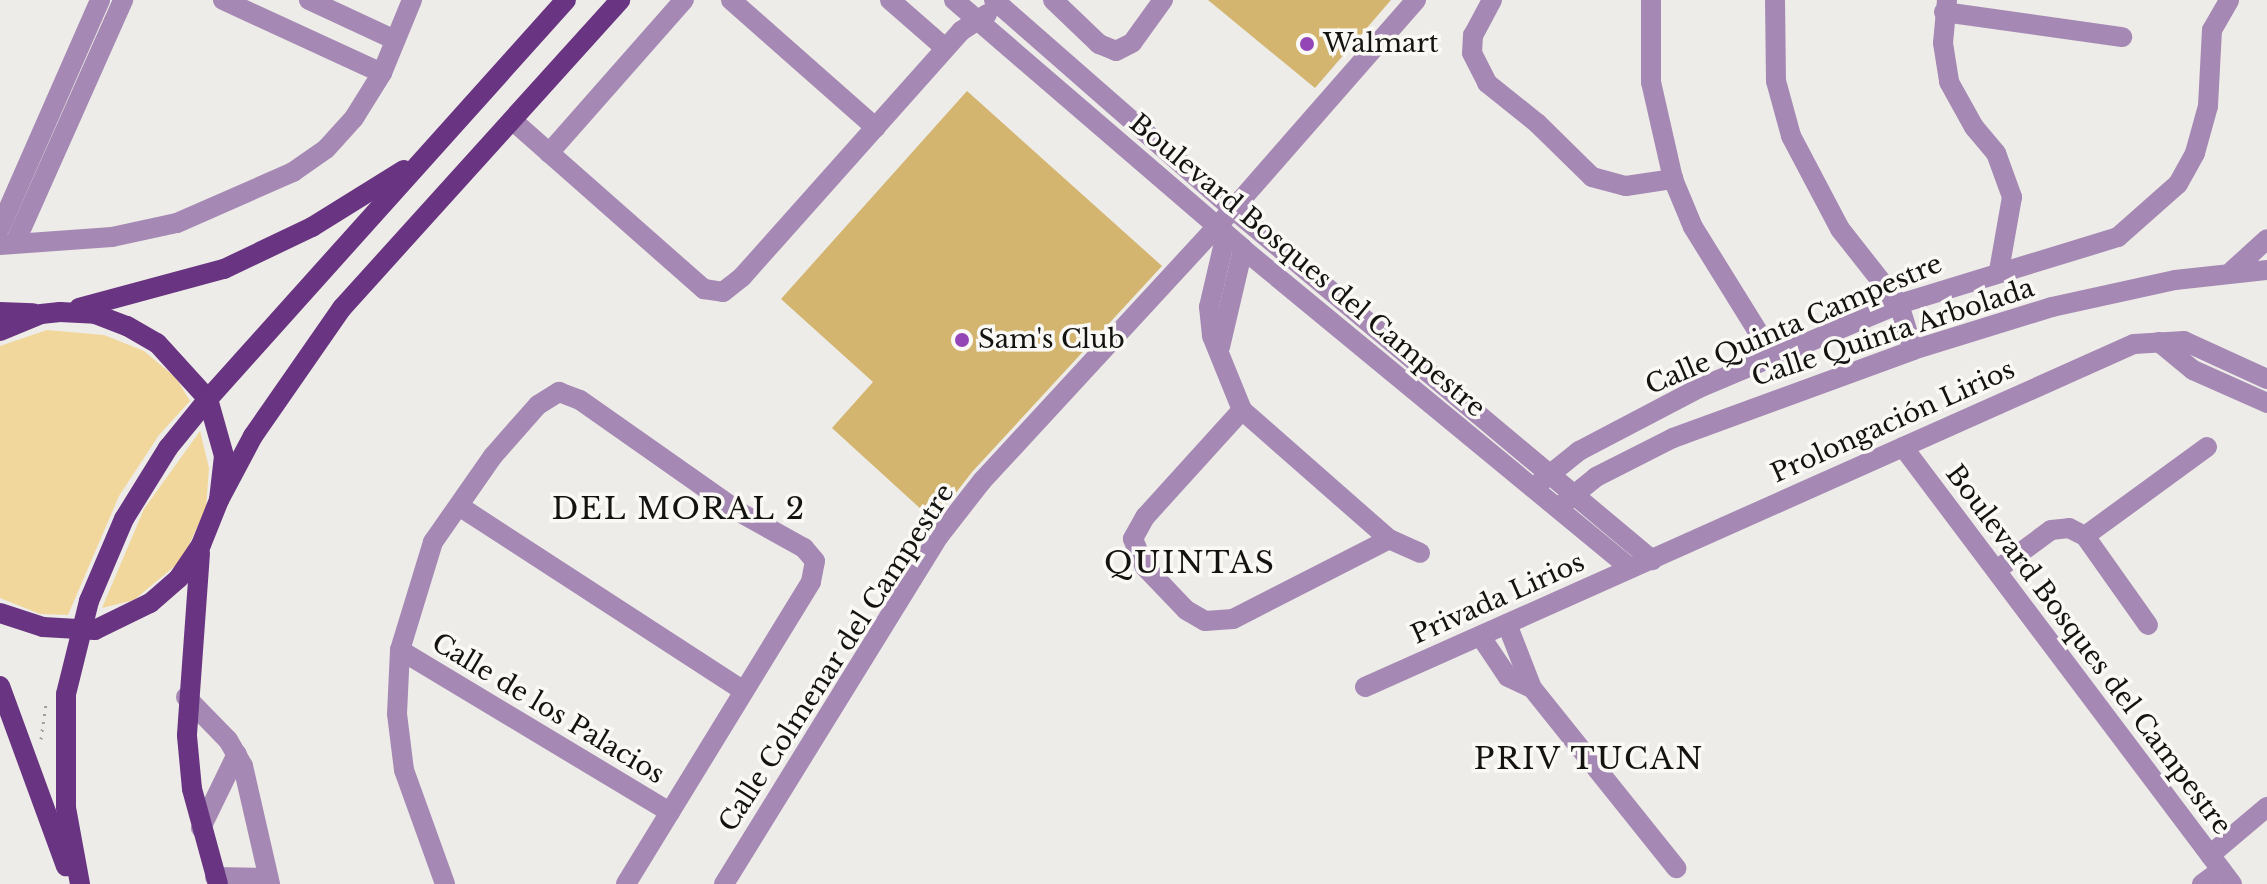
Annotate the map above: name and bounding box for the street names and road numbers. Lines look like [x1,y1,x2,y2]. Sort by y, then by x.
street label: Boulevard Bosques del Campestre [1123,108,1491,424]
street label: Calle Quinta Campestre [1641,248,1947,402]
street label: Calle Quinta Arbolada [1747,272,2039,394]
street label: Prolongación Lirios [1766,354,2020,490]
street label: Boulevard Bosques del Campestre [1939,459,2237,841]
street label: Calle Colmenar del Campestre [713,478,961,838]
street label: Privada Lirios [1407,547,1589,651]
street label: Calle de los Palacios [426,627,670,791]

